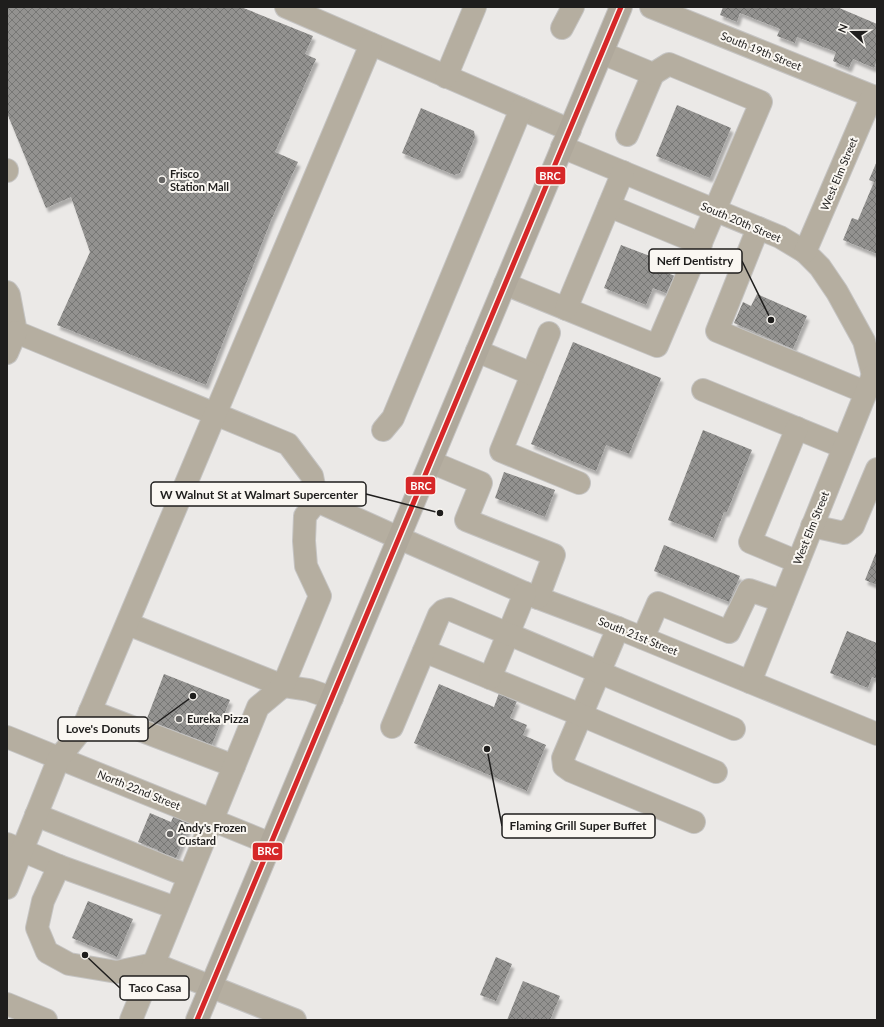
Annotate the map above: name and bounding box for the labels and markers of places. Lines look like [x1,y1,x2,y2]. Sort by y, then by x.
place label: Frisco Station Mall [170,167,229,193]
marker: Frisco Station Mall [157,175,167,185]
callout: Neff Dentistry [649,249,742,273]
callout: W Walnut St at Walmart Supercenter [151,482,366,506]
place label: Eureka Pizza [187,712,249,725]
marker: Eureka Pizza [174,714,184,724]
callout: Love's Donuts [58,717,148,741]
callout: Flaming Grill Super Buffet [502,814,655,838]
place label: Andy's Frozen Custard [177,821,247,847]
marker: Andy's Frozen Custard [165,829,175,839]
callout: Taco Casa [120,976,189,1000]

